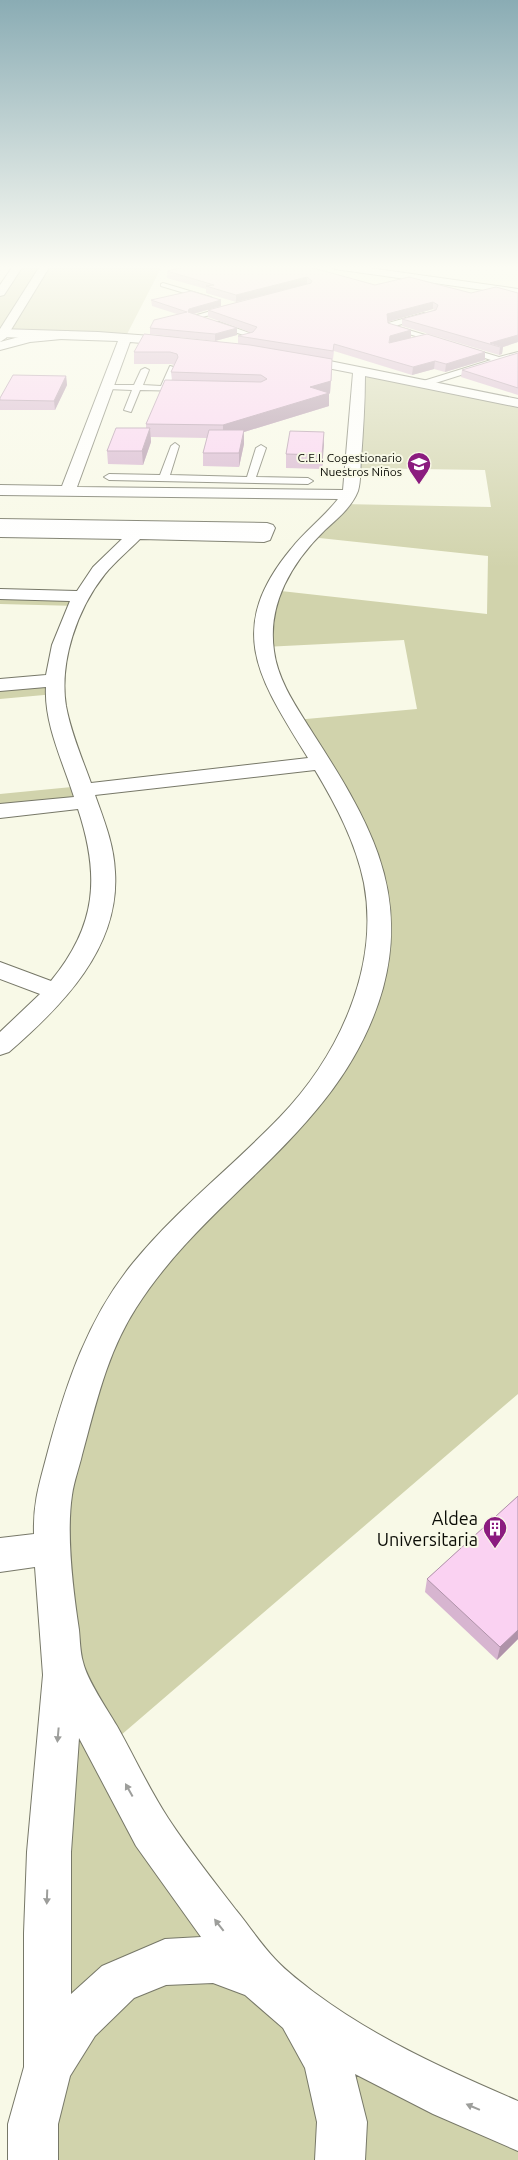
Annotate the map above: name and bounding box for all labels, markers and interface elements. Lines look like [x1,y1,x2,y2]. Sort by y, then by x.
place label: C.E.I. Cogestionario Nuestros Niños [298,451,402,478]
school or university icon: C.E.I. Cogestionario Nuestros Niños [406,451,432,485]
place label: Aldea Universitaria [377,1508,478,1549]
building icon: Aldea Universitaria [482,1515,508,1549]
one-way arrow [54,1727,62,1743]
one-way arrow [125,1783,133,1798]
one-way arrow [43,1889,51,1905]
one-way arrow [214,1919,225,1932]
one-way arrow [466,2102,480,2110]

